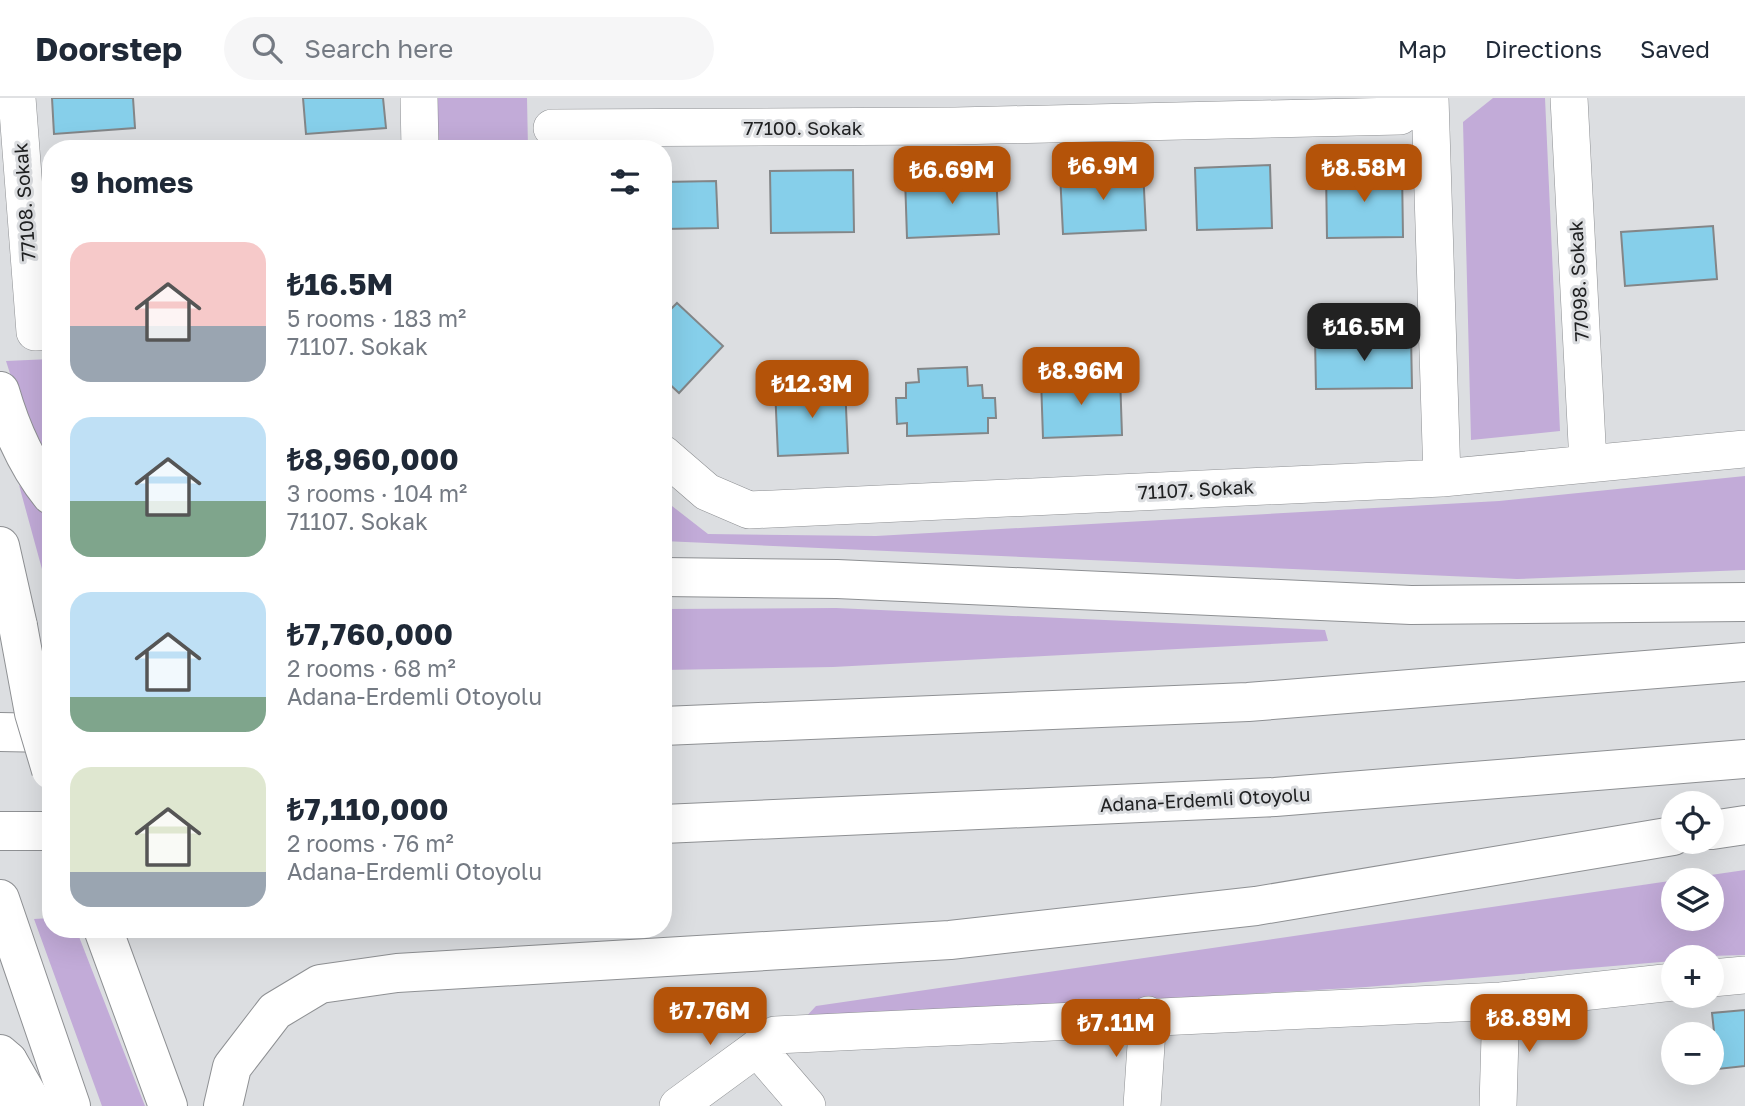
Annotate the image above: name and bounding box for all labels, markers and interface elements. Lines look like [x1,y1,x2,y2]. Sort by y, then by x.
search box [224,17,714,80]
text: Doorstep [35,29,182,68]
icon: search [248,29,286,67]
text: Search here [304,33,453,64]
text: Map [1398,34,1447,63]
text: Directions [1485,34,1602,63]
text: Saved [1640,34,1710,63]
street label: 77100. Sokak [744,116,863,139]
street label: 77108. Sokak [8,142,40,262]
pin: ₺6.9M [1054,142,1152,202]
pin: ₺8.58M [1307,144,1421,204]
pin: ₺6.69M [895,146,1009,206]
text: ₺6.9M [1068,151,1138,179]
text: ₺8.58M [1322,153,1406,181]
text: ₺6.69M [910,155,994,183]
icon: filters [606,163,644,201]
text: 9 homes [70,164,193,200]
street label: 77098. Sokak [1563,220,1593,342]
text: ₺16.5M [287,266,393,302]
icon: home [126,270,210,354]
pin: ₺16.5M [1307,303,1421,363]
text: 5 rooms · 183 m² [287,304,466,332]
text: ₺16.5M [1323,312,1405,340]
text: 71107. Sokak [287,332,428,360]
pin: ₺8.96M [1024,348,1138,407]
text: ₺8.96M [1039,356,1123,384]
pin: ₺12.3M [755,360,869,420]
text: ₺12.3M [772,369,852,397]
text: ₺8,960,000 [287,441,459,477]
icon: home [126,445,210,529]
street label: 71107. Sokak [1137,474,1255,504]
text: 3 rooms · 104 m² [287,479,467,507]
text: 71107. Sokak [287,507,428,535]
text: ₺7,760,000 [287,616,453,652]
icon: home [126,620,210,704]
text: 2 rooms · 68 m² [287,654,456,682]
text: Adana-Erdemli Otoyolu [287,682,542,710]
street label: Adana-Erdemli Otoyolu [1099,782,1311,816]
text: ₺7,110,000 [287,791,449,827]
map controls [1661,791,1724,1085]
button: locate [1661,791,1724,854]
icon: home [126,795,210,879]
text: 2 rooms · 76 m² [287,829,454,857]
text: Adana-Erdemli Otoyolu [287,857,542,885]
button: layers [1661,868,1724,931]
button: + [1661,945,1724,1008]
pin: ₺7.76M [653,988,767,1047]
pin: ₺8.89M [1472,995,1586,1054]
text: ₺7.76M [670,996,750,1024]
pin: ₺7.11M [1059,1000,1173,1059]
text: ₺8.89M [1486,1003,1572,1031]
text: ₺7.11M [1077,1008,1155,1036]
button: − [1661,1022,1724,1085]

